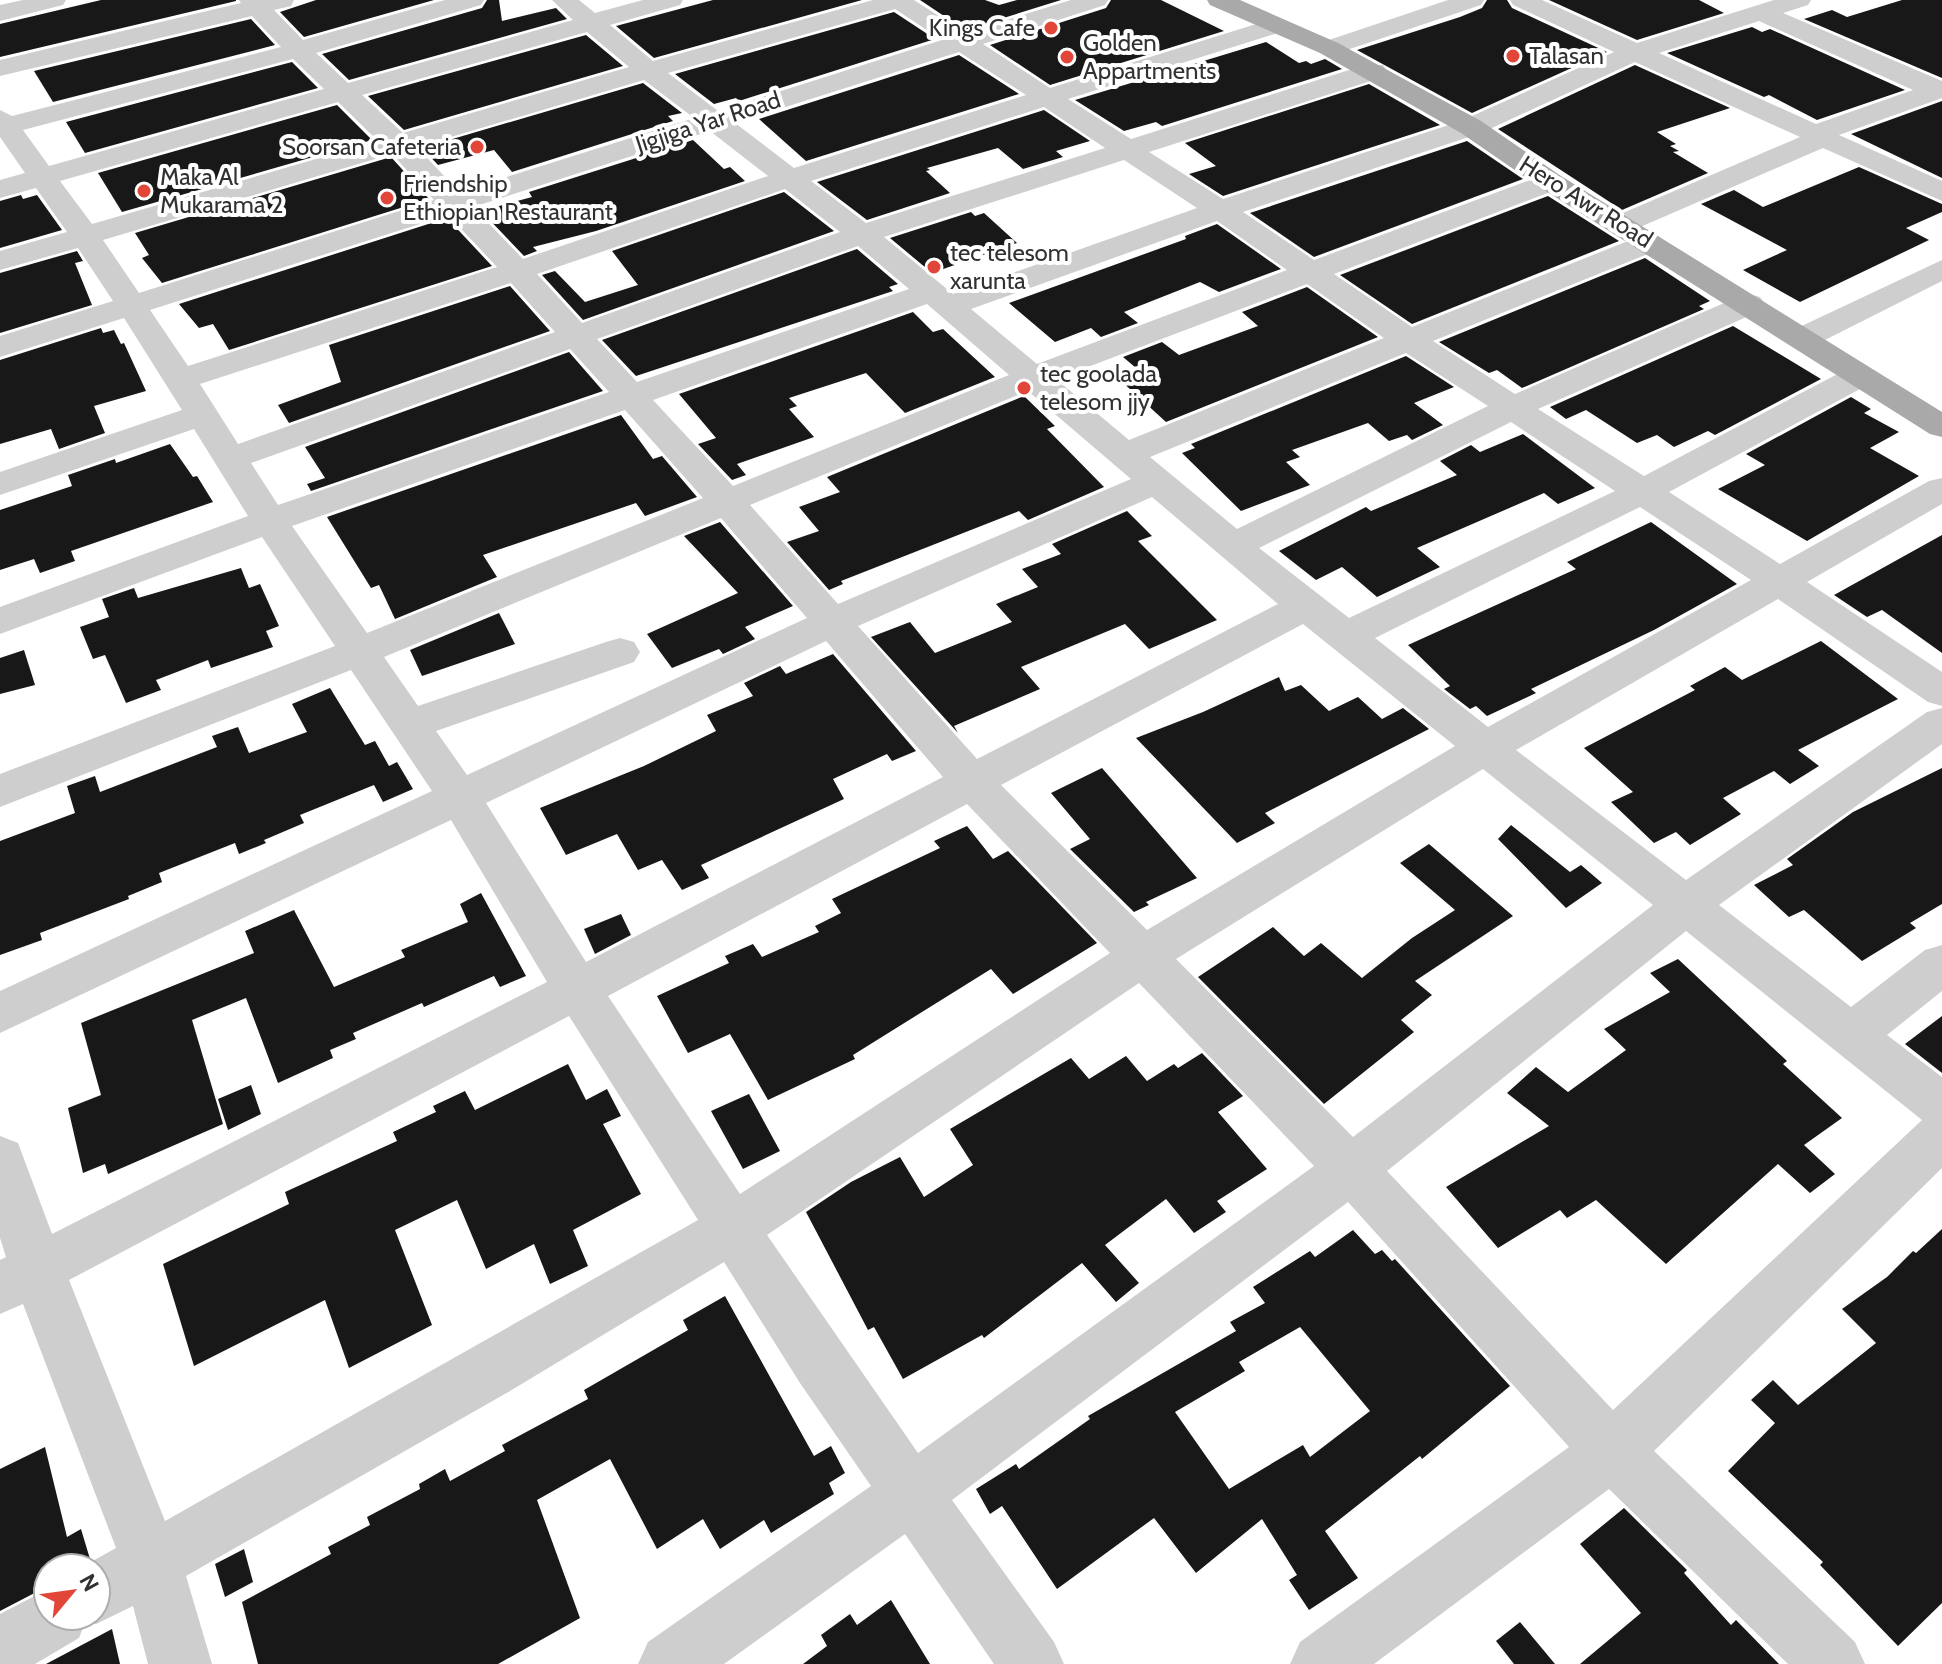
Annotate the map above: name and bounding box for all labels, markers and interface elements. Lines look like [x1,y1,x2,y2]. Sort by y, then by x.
place label: Kings Cafe [929,13,1035,42]
marker: Kings Cafe [1042,19,1060,37]
place label: Golden Appartments [1083,28,1216,85]
place label: Talasan [1529,41,1604,70]
marker: Talasan [1504,47,1522,65]
marker: Golden Appartments [1058,48,1076,66]
street label: Jigjiga Yar Road [631,84,784,159]
place label: Soorsan Cafeteria [282,132,461,161]
marker: Soorsan Cafeteria [468,138,486,156]
street label: Hero Awr Road [1514,149,1658,254]
place label: Maka Al Mukarama 2 [160,162,283,219]
place label: Friendship Ethiopian Restaurant [403,169,613,226]
marker: Maka Al Mukarama 2 [135,182,153,200]
marker: Friendship Ethiopian Restaurant [378,189,396,207]
place label: tec telesom xarunta [950,238,1069,295]
marker: tec telesom xarunta [925,258,943,276]
place label: tec goolada telesom jjy [1040,359,1157,416]
marker: tec goolada telesom jjy [1015,379,1033,397]
north arrow [32,1552,112,1632]
text: N [73,1569,105,1596]

